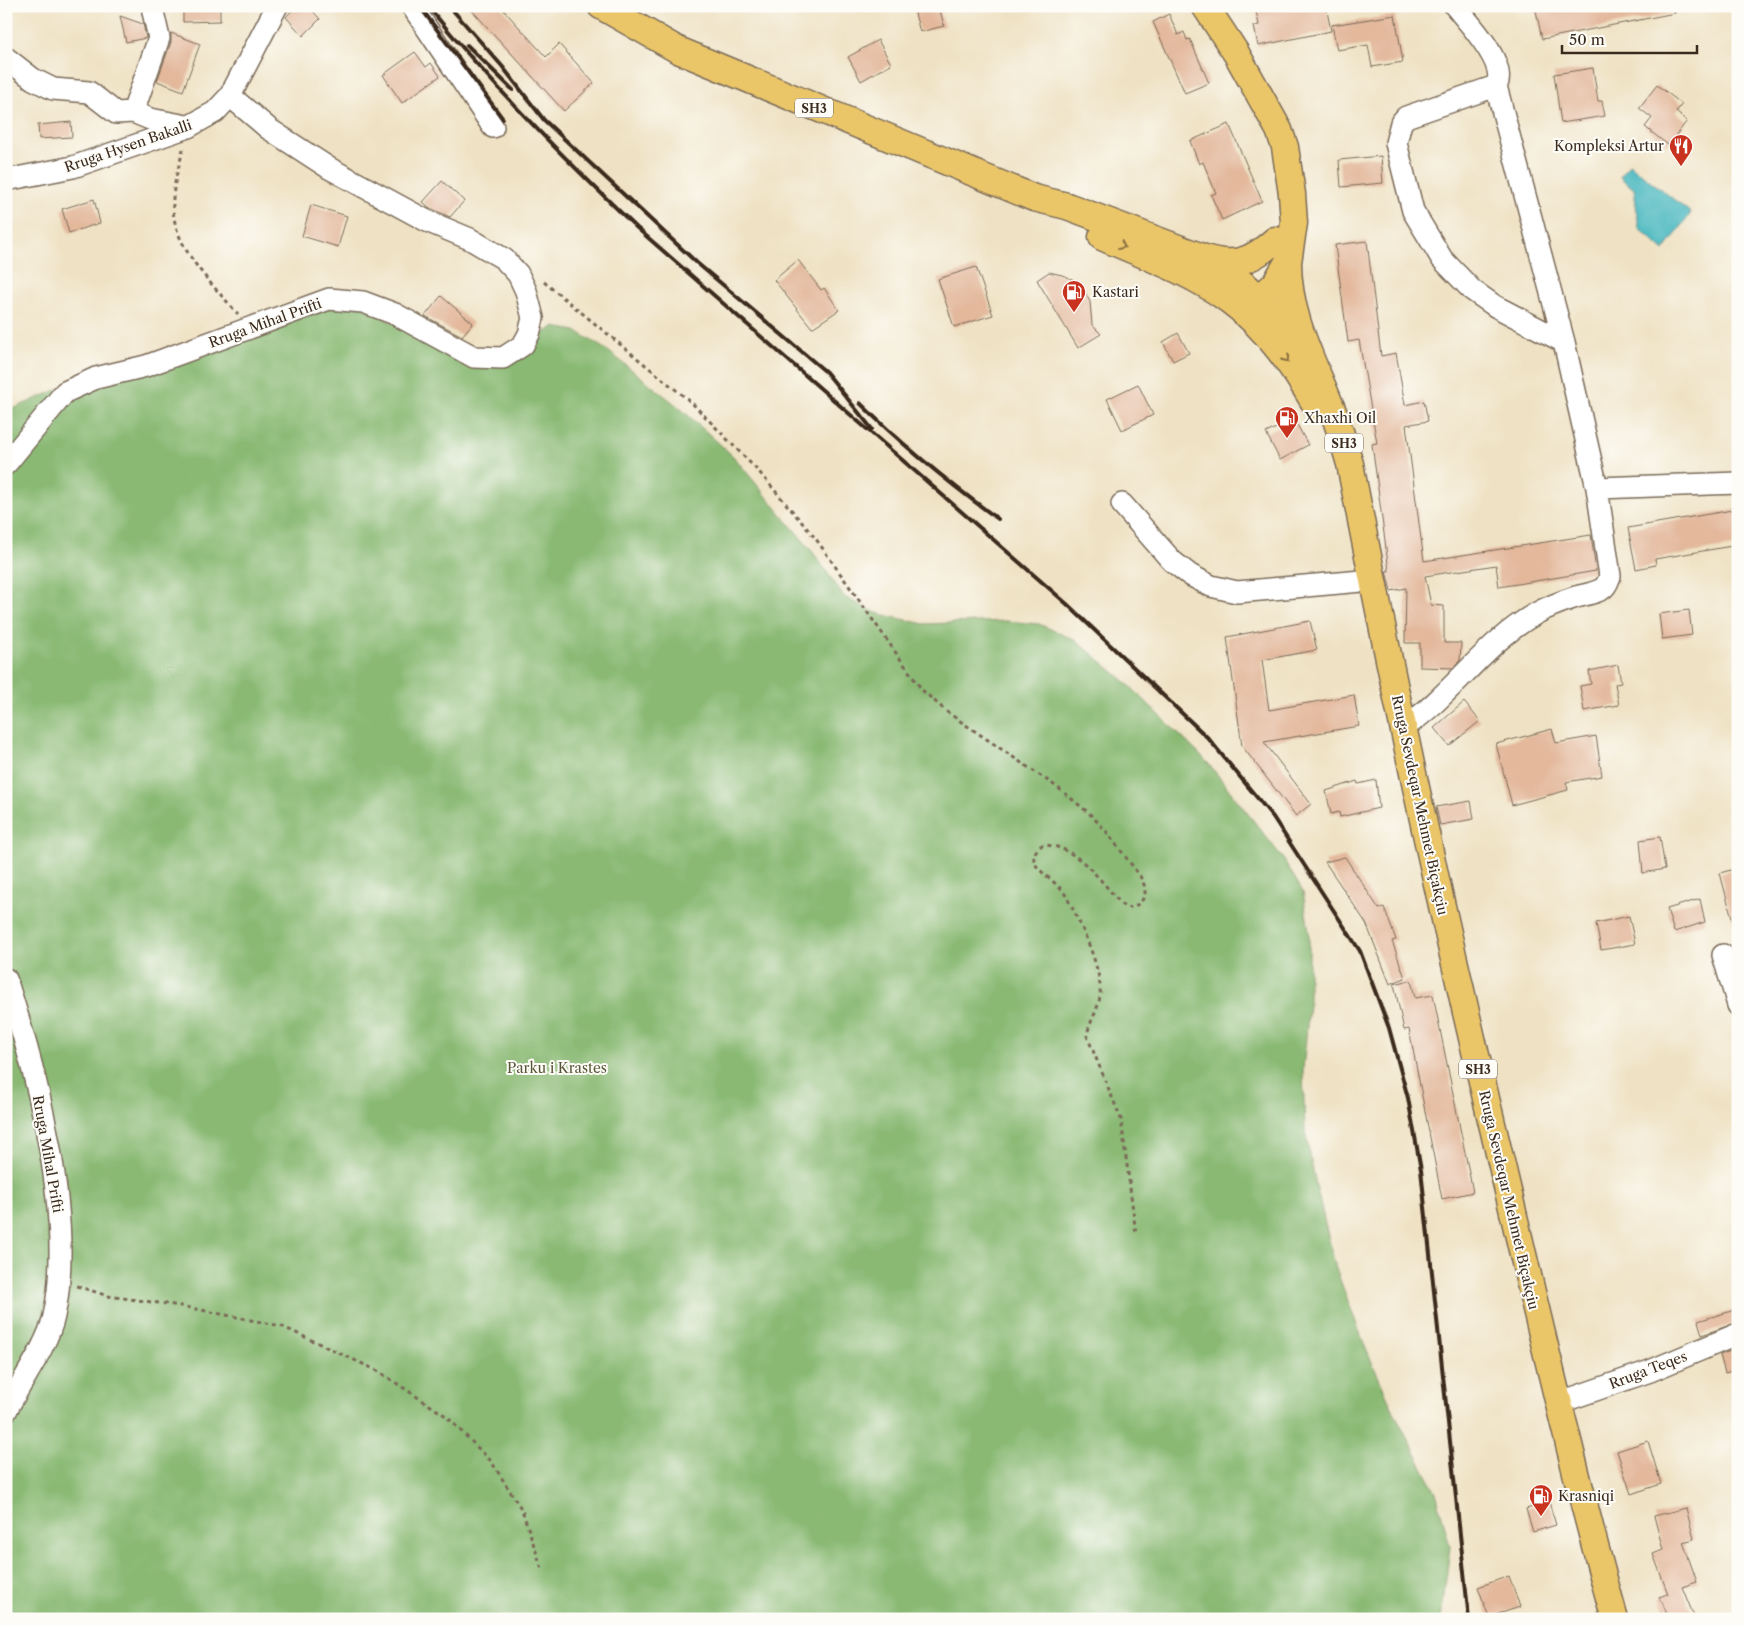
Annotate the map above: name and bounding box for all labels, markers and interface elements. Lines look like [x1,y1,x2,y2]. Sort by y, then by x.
scale bar [1562,22,1696,54]
text: 50 m [1569,30,1605,49]
road number: SH3 [795,99,833,118]
street label: Rruga Hysen Bakalli [62,116,194,176]
restaurant icon: Kompleksi Artur [1668,133,1694,167]
place label: Kompleksi Artur [1554,137,1664,155]
one-way arrow [1117,240,1126,251]
fuel station icon: Kastari [1061,279,1087,313]
place label: Kastari [1092,283,1139,301]
street label: Rruga Mihal Prifti [206,294,324,352]
one-way arrow [1280,353,1289,363]
fuel station icon: Xhaxhi Oil [1274,405,1300,439]
place label: Xhaxhi Oil [1303,409,1376,427]
road number: SH3 [1325,433,1363,452]
street label: Rruga Sevdeqar Mehmet Biçakçiu [1388,693,1452,917]
park label: Parku i Krastes [507,1059,607,1077]
road number: SH3 [1459,1060,1497,1078]
street label: Rruga Sevdeqar Mehmet Biçakçiu [1475,1089,1543,1312]
street label: Rruga Mihal Prifti [29,1094,67,1214]
street label: Rruga Teqes [1606,1347,1690,1393]
fuel station icon: Krasniqi [1528,1483,1554,1517]
place label: Krasniqi [1558,1487,1614,1505]

